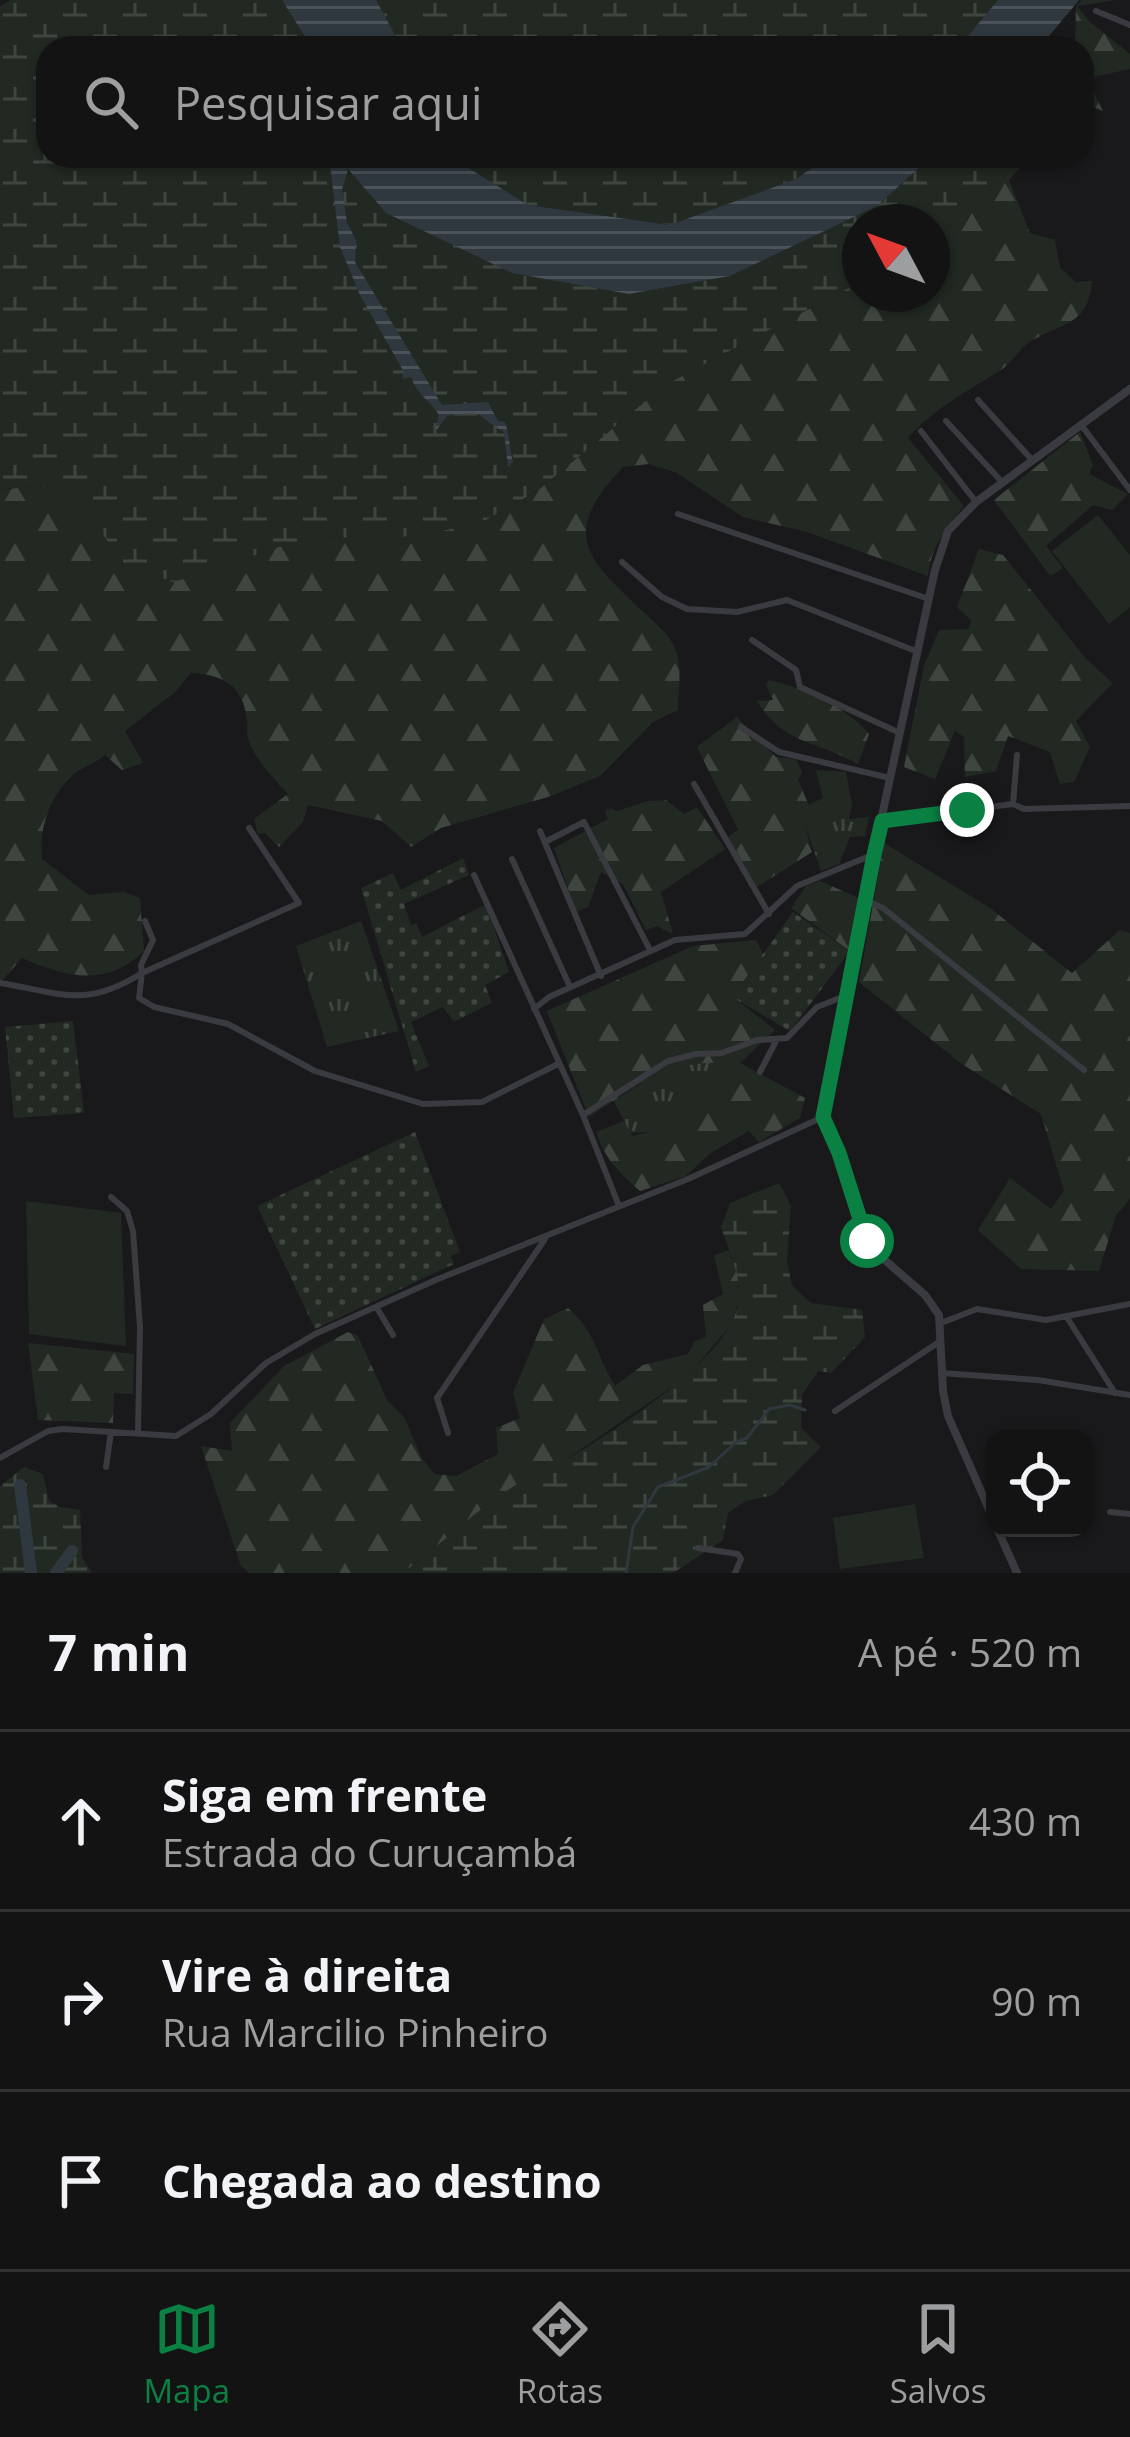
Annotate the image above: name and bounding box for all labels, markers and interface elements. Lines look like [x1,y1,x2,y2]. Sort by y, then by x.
search box [36,36,1094,168]
icon: search [78,69,144,135]
text: Pesquisar aqui [174,72,482,133]
north arrow [842,204,950,312]
route end [940,783,994,837]
route start [840,1214,894,1268]
map controls [986,1429,1094,1537]
button: locate [986,1429,1094,1537]
text: 7 min [48,1616,190,1686]
text: A pé · 520 m [858,1625,1082,1678]
text: Siga em frente [162,1764,487,1825]
icon: ahead [48,1788,114,1854]
text: 430 m [969,1794,1082,1847]
text: Estrada do Curuçambá [162,1825,577,1878]
text: Vire à direita [162,1944,452,2005]
icon: right [48,1968,114,2034]
text: 90 m [991,1974,1082,2027]
text: Rua Marcilio Pinheiro [162,2005,549,2058]
icon: arrive [48,2148,114,2214]
text: Chegada ao destino [162,2150,602,2211]
tab: Mapa [143,2296,230,2413]
tab: Rotas [517,2296,603,2413]
tab: Salvos [890,2296,987,2413]

